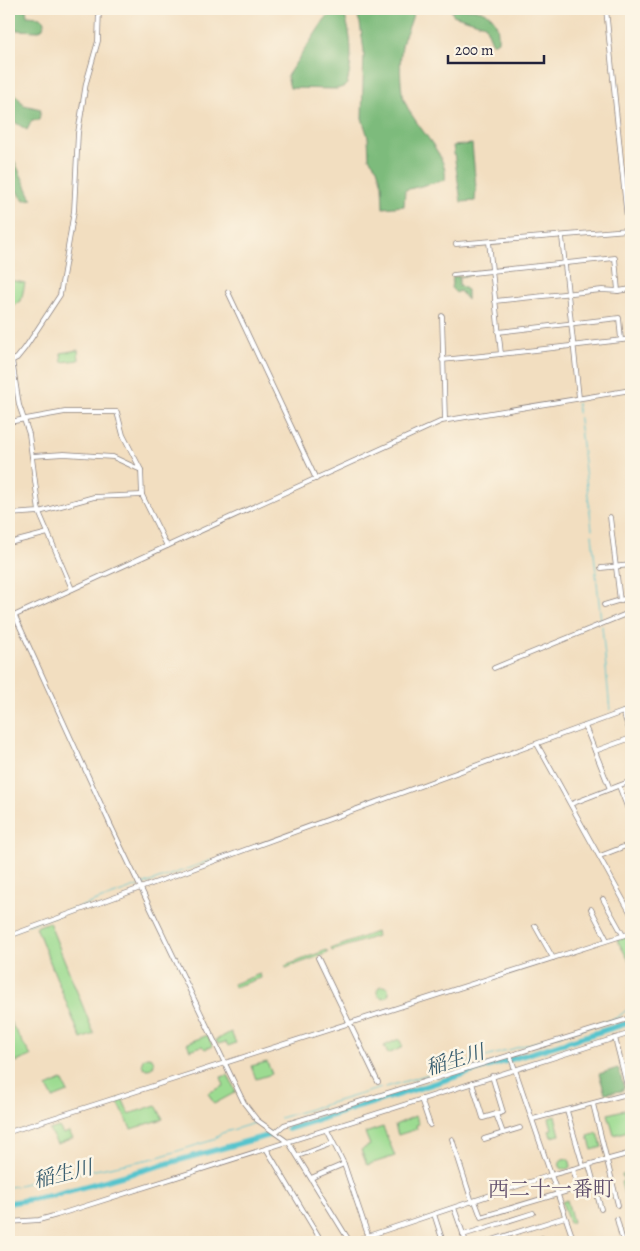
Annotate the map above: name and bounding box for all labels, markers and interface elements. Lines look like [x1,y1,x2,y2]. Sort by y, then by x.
scale bar [448,32,544,64]
text: 200 m [455,40,494,60]
water label: 稲生川 [422,1038,490,1082]
water label: 稲生川 [31,1153,97,1194]
district label: 西二十一番町 [488,1175,614,1203]

